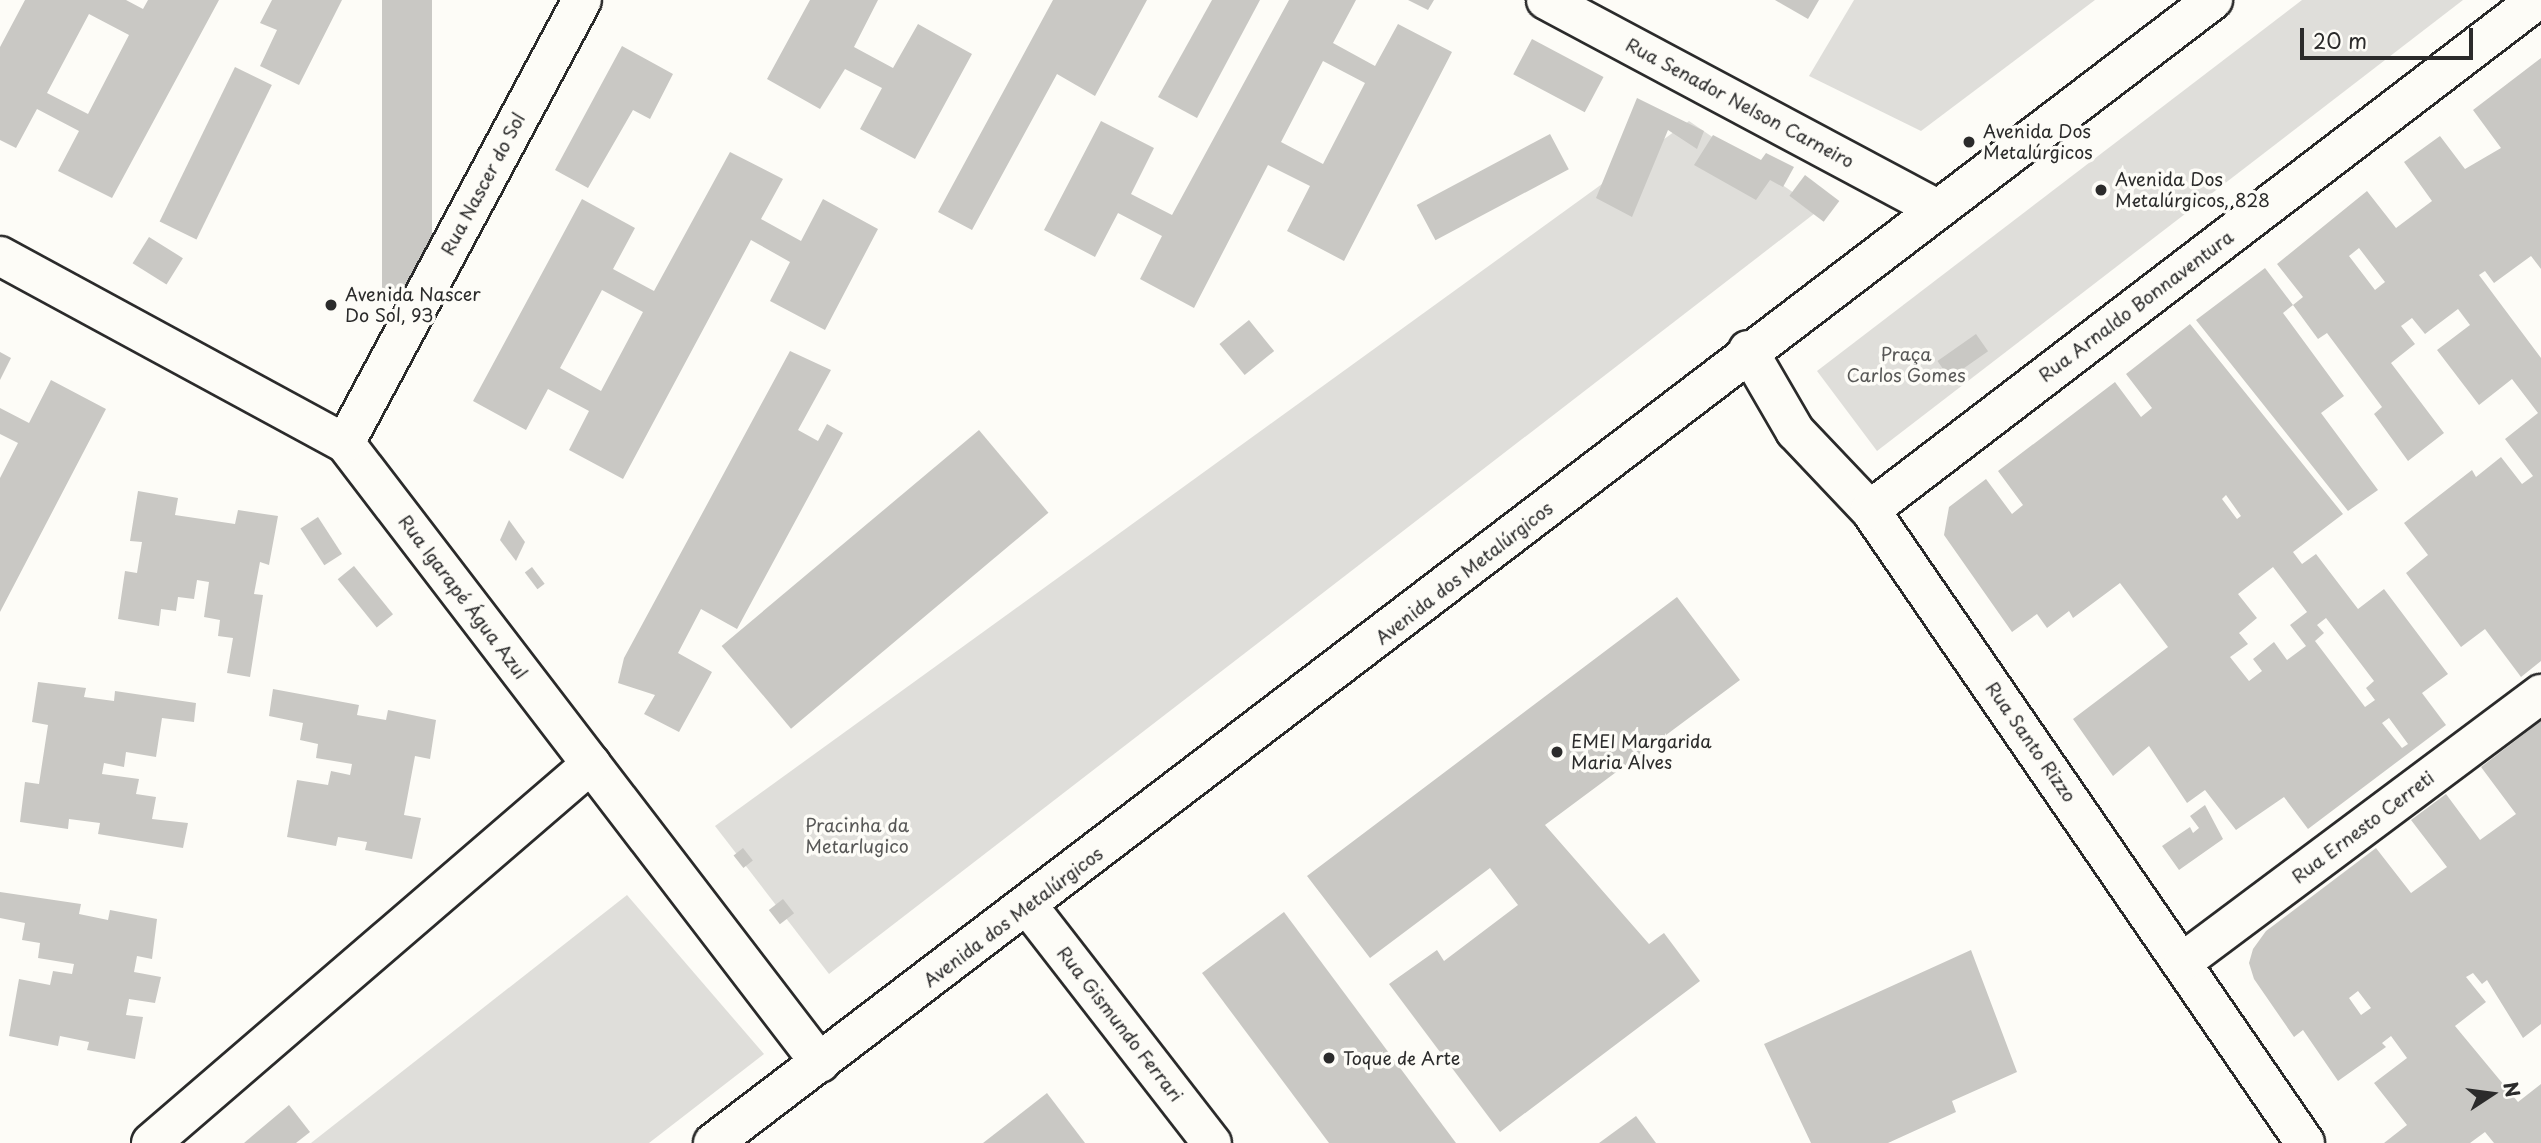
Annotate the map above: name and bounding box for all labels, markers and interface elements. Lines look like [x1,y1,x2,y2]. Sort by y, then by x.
scale bar [2303,14,2476,58]
text: 20 m [2313,24,2367,56]
street label: Rua Senador Nelson Carneiro [1622,33,1858,173]
street label: Rua Nascer do Sol [436,108,530,260]
place label: Avenida Dos Metalúrgicos [1983,121,2092,164]
marker: Avenida Dos Metalúrgicos [1961,134,1977,150]
place label: Avenida Dos Metalúrgicos, 828 [2115,169,2269,212]
marker: Avenida Dos Metalúrgicos, 828 [2093,182,2109,198]
street label: Rua Arnaldo Bonnaventura [2034,226,2238,386]
place label: Avenida Nascer Do Sol, 93 [345,284,481,326]
marker: Avenida Nascer Do Sol, 93 [323,297,339,313]
park label: Praça Carlos Gomes [1846,344,1966,386]
street label: Avenida dos Metalúrgicos [1371,497,1557,649]
street label: Rua Igarapé Água Azul [394,511,532,683]
street label: Rua Santo Rizzo [1982,678,2080,806]
place label: EMEI Margarida Maria Alves [1571,731,1713,774]
marker: EMEI Margarida Maria Alves [1549,744,1565,760]
street label: Rua Ernesto Cerreti [2287,766,2439,888]
park label: Pracinha da Metarlugico [805,815,909,858]
street label: Avenida dos Metalúrgicos [919,843,1107,991]
street label: Rua Gismundo Ferrari [1052,942,1188,1106]
place label: Toque de Arte [1343,1047,1463,1069]
marker: Toque de Arte [1321,1050,1337,1066]
north arrow [2457,1059,2527,1129]
text: N [2497,1079,2528,1100]

